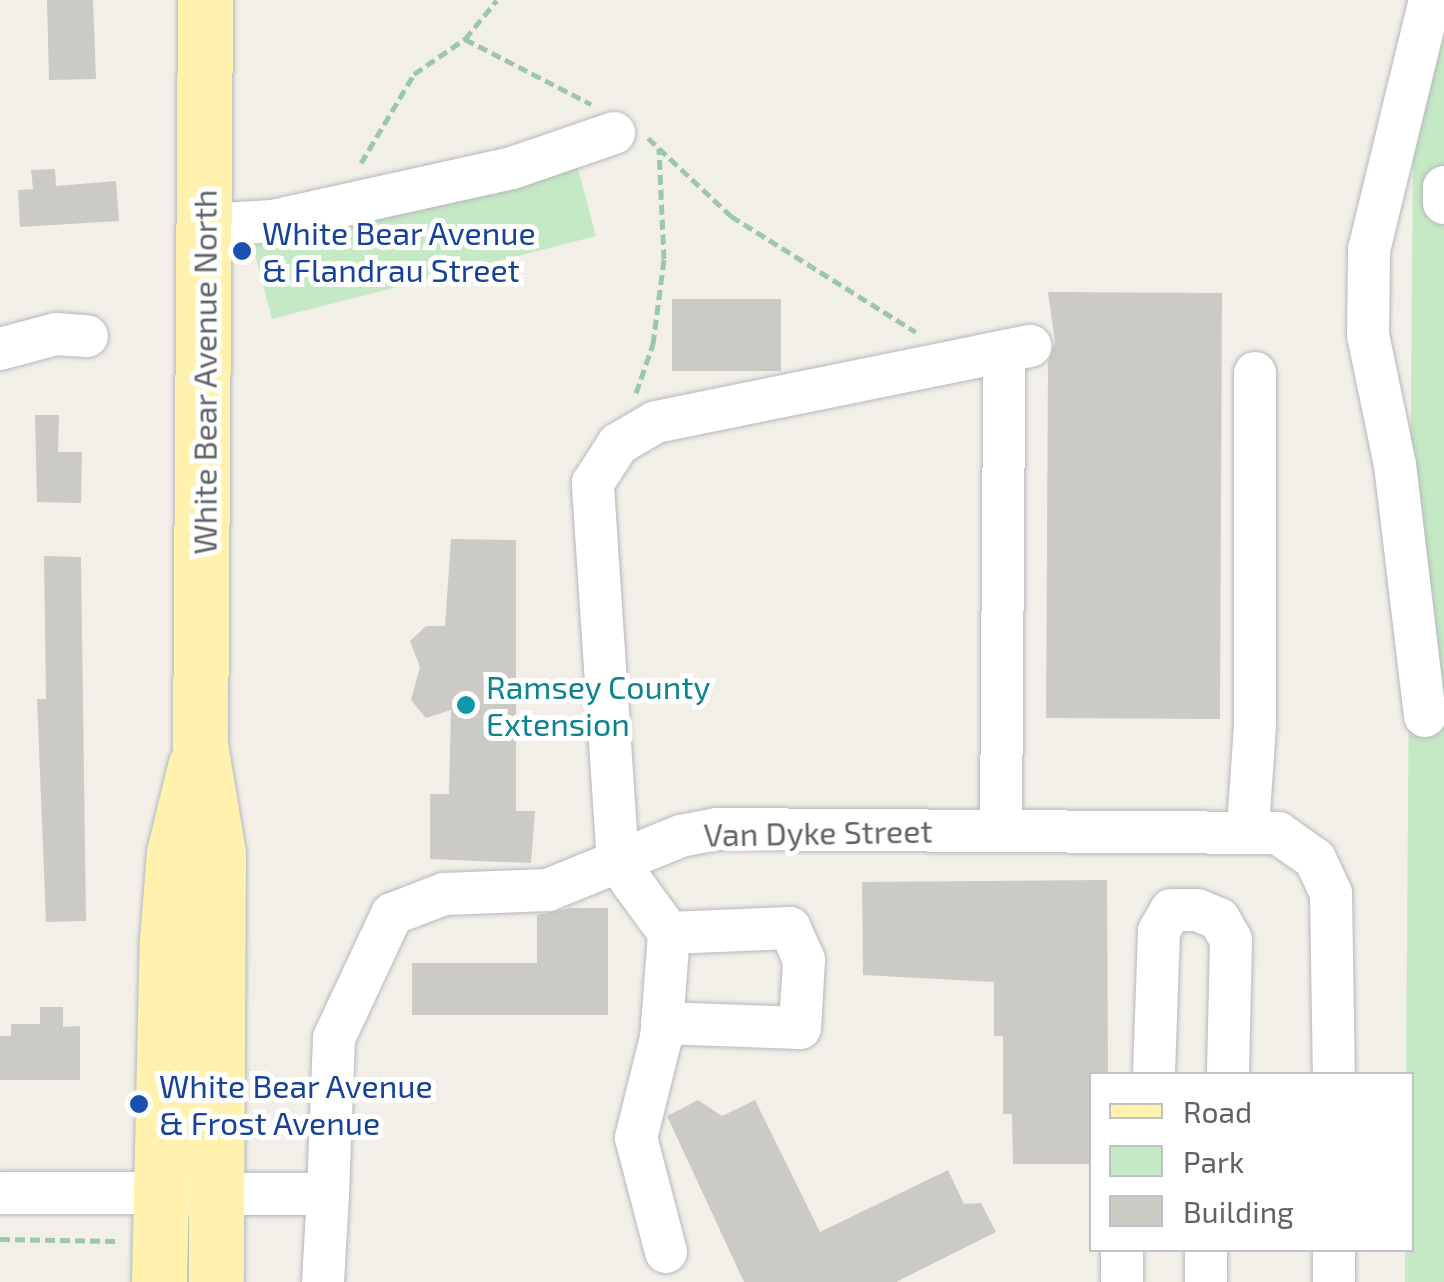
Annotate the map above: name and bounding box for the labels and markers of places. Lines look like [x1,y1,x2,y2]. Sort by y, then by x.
place label: White Bear Avenue & Flandrau Street [262,214,537,289]
marker: White Bear Avenue & Flandrau Street [231,240,253,262]
place label: Ramsey County Extension [486,668,711,743]
marker: Ramsey County Extension [455,694,477,716]
place label: White Bear Avenue & Frost Avenue [159,1067,434,1142]
marker: White Bear Avenue & Frost Avenue [128,1093,150,1115]

